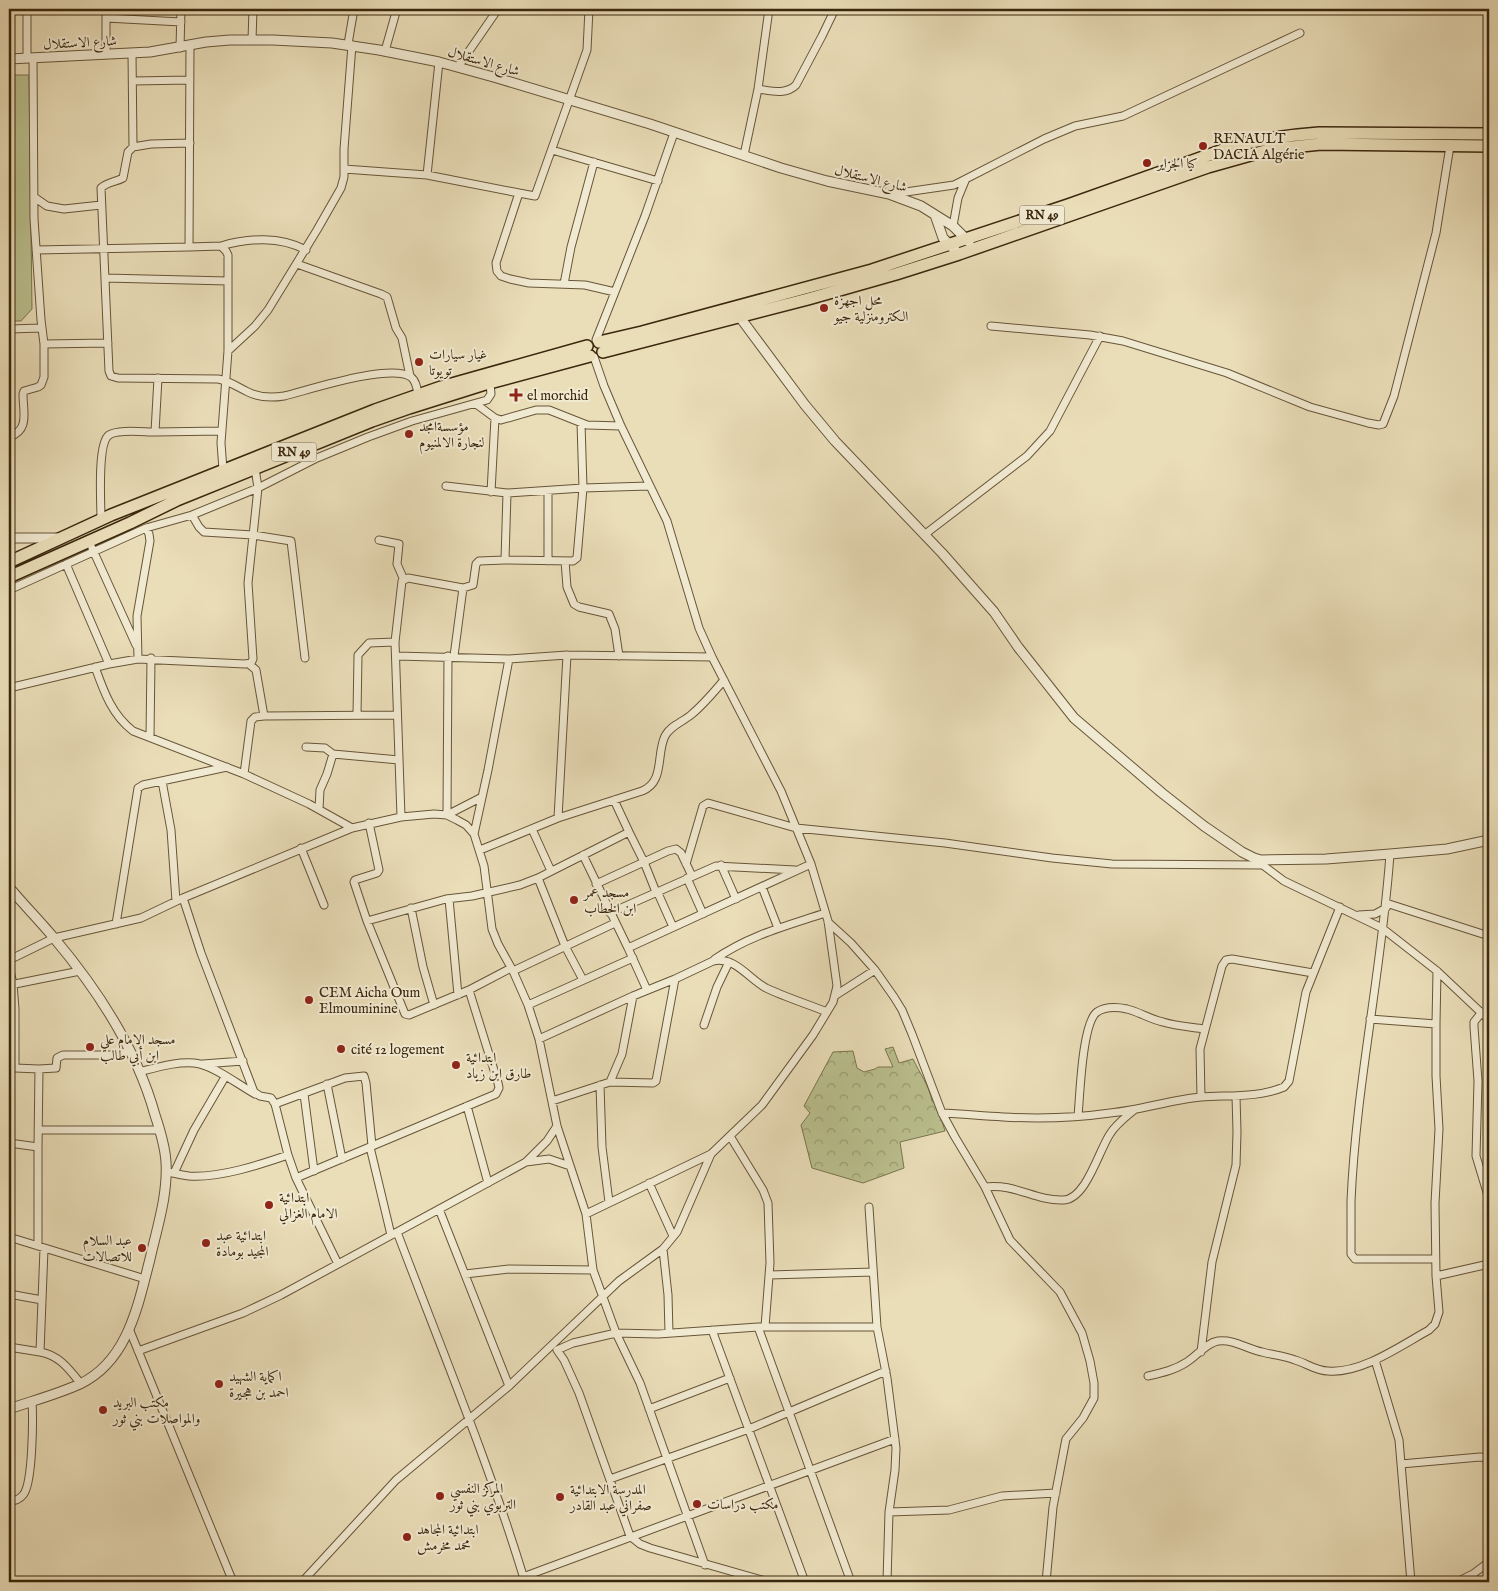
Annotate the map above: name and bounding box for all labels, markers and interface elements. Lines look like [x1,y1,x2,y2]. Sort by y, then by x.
street label: شارع الاستقلال [43,32,118,56]
street label: شارع الاستقلال [445,43,522,83]
place label: RENAULT DACIA Algérie [1213,130,1305,164]
marker: RENAULT DACIA Algérie [1197,140,1209,152]
place label: كيا الجزاير [1155,155,1198,173]
marker: كيا الجزاير [1141,157,1153,169]
street label: شارع الاستقلال [832,161,909,199]
road number: RN 49 [1020,206,1064,224]
place label: محل اجهزة الكترومنزلية جيو [832,292,908,326]
marker: محل اجهزة الكترومنزلية جيو [818,302,830,314]
place label: غيار سيارات تويوتا [429,346,487,380]
marker: غيار سيارات تويوتا [413,356,425,368]
place label: el morchid [527,387,589,405]
marker: el morchid [509,388,523,402]
place label: مؤسسةامجد لنجارة الالمنيوم [419,418,484,455]
marker: مؤسسةامجد لنجارة الالمنيوم [403,428,415,440]
road number: RN 49 [272,442,316,462]
place label: مسجد عمر ابن الخطاب [582,884,636,918]
marker: مسجد عمر ابن الخطاب [568,894,580,906]
place label: CEM Aicha Oum Elmouminine [319,984,421,1018]
marker: CEM Aicha Oum Elmouminine [303,994,315,1006]
place label: مسجد الامام علي ابن أبي طالب [100,1031,175,1067]
marker: مسجد الامام علي ابن أبي طالب [84,1041,96,1053]
place label: cité 12 logement [351,1041,445,1059]
marker: cité 12 logement [335,1043,347,1055]
place label: ابتدائية طارق ابن زياد [466,1049,531,1083]
marker: ابتدائية طارق ابن زياد [450,1059,462,1071]
place label: ابتدائية الامام الغزالي [279,1189,338,1226]
marker: ابتدائية الامام الغزالي [263,1199,275,1211]
place label: ابتدائية عبد المجيد بومادة [216,1227,269,1261]
place label: عبد السلام للاتصالات [83,1232,132,1266]
marker: ابتدائية عبد المجيد بومادة [200,1237,212,1249]
marker: عبد السلام للاتصالات [136,1242,148,1254]
place label: اكماية الشهيد احمد بن هجيرة [229,1368,289,1402]
marker: اكماية الشهيد احمد بن هجيرة [213,1378,225,1390]
place label: مكتب البريد والمواصلات بني ثور [111,1394,200,1431]
marker: مكتب البريد والمواصلات بني ثور [97,1404,109,1416]
place label: المركز النفسي التربوي بني ثور [448,1480,516,1517]
place label: المدرسة الابتدائية صفراني عبد القادر [568,1481,652,1517]
marker: المركز النفسي التربوي بني ثور [434,1490,446,1502]
marker: المدرسة الابتدائية صفراني عبد القادر [554,1491,566,1503]
place label: مكتب دراسات [707,1496,779,1514]
marker: مكتب دراسات [691,1498,703,1510]
place label: ابتدائية المجاهد محمد مخرمش [417,1521,478,1555]
marker: ابتدائية المجاهد محمد مخرمش [401,1531,413,1543]

